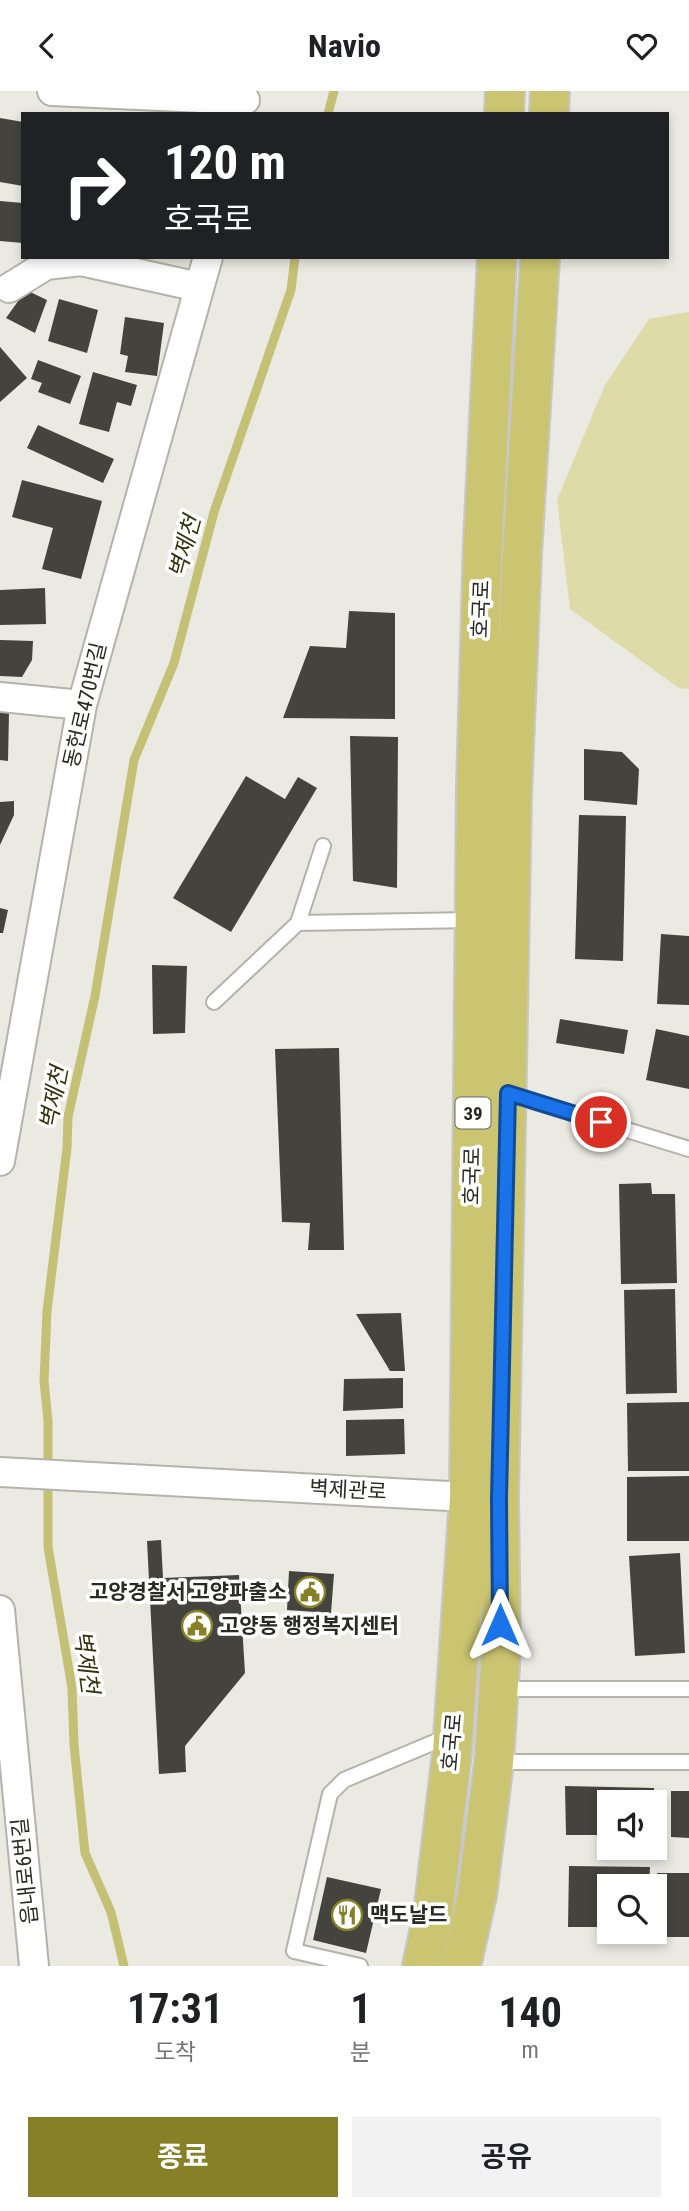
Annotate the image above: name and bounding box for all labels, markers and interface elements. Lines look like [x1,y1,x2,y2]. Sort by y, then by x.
icon: back [28,27,66,65]
text: Navio [308,27,381,65]
icon: heart [623,27,661,65]
text: 120 m [164,134,286,191]
icon: right [49,140,140,231]
text: 호국로 [164,200,252,238]
water label: 벽제천 [164,510,207,581]
street label: 호국로 [468,580,494,638]
street label: 동헌로470번길 [59,640,111,770]
water label: 벽제천 [35,1061,74,1132]
pin [571,1092,631,1152]
road number: 39 [456,1097,490,1129]
icon: arrive [582,1103,620,1141]
street label: 호국로 [459,1147,485,1205]
street label: 벽제관로 [309,1476,387,1504]
public building icon: 고양경찰서 고양파출소 [293,1575,327,1609]
place label: 고양경찰서 고양파출소 [89,1580,287,1604]
position arrow [463,1588,537,1662]
public building icon: 고양동 행정복지센터 [180,1609,214,1643]
place label: 고양동 행정복지센터 [220,1614,399,1638]
water label: 벽제천 [68,1629,104,1698]
street label: 호국로 [438,1712,466,1772]
map controls [597,1790,667,1944]
button: sound [597,1790,667,1860]
street label: 읍내로6번길 [7,1817,43,1925]
button: search [597,1874,667,1944]
restaurant icon: 맥도날드 [330,1898,364,1932]
place label: 맥도날드 [370,1903,447,1927]
text: 17:31 [127,1984,223,2033]
text: 1 [350,1984,371,2033]
text: 140 [498,1988,562,2037]
text: m [522,2037,539,2064]
text: 도착 [154,2039,196,2066]
text: 분 [350,2039,371,2066]
button: 종료 [28,2117,338,2197]
button: 공유 [352,2117,661,2197]

